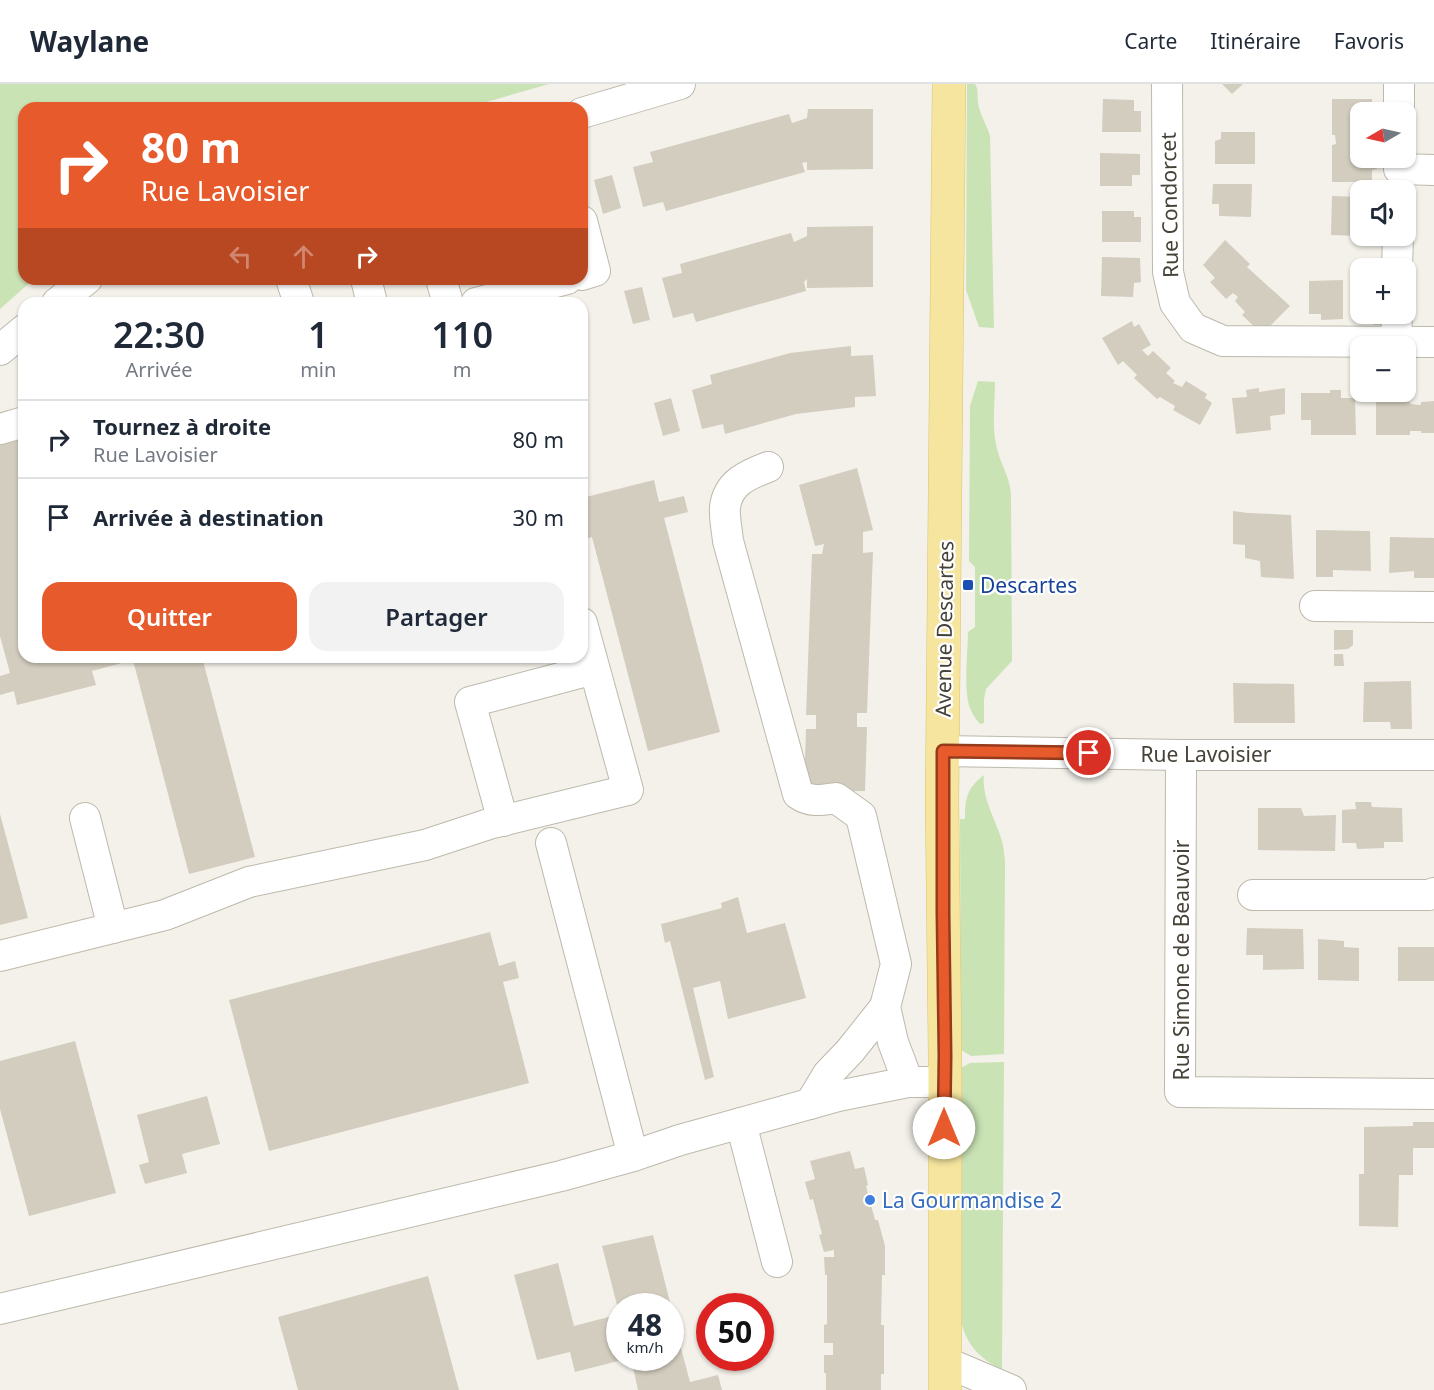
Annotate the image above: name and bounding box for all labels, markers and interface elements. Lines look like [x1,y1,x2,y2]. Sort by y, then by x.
text: Waylane [30,22,149,60]
text: Carte [1124,27,1177,55]
text: Itinéraire [1210,27,1301,55]
text: Favoris [1334,27,1404,55]
north arrow [1350,102,1416,168]
map controls [1350,102,1416,402]
text: 80 m [141,118,241,175]
icon: right [42,126,120,204]
street label: Rue Condorcet [1154,132,1184,278]
text: Rue Lavoisier [141,172,309,209]
button: sound [1350,180,1416,246]
icon: left [224,240,257,273]
icon: ahead [287,240,320,273]
icon: right [350,240,383,273]
button: + [1350,258,1416,324]
text: 22:30 [113,310,205,359]
text: 1 [308,310,329,359]
text: 110 [431,310,493,359]
button: − [1350,336,1416,402]
text: Arrivée [125,356,193,383]
text: min [300,356,336,383]
text: m [453,356,472,383]
text: Tournez à droite [93,411,271,441]
icon: right [42,423,75,456]
text: 80 m [513,424,564,454]
text: Rue Lavoisier [93,441,218,468]
icon: arrive [42,501,75,534]
text: Arrivée à destination [93,502,324,532]
text: 30 m [513,502,564,532]
street label: Avenue Descartes [928,541,960,717]
place label: Descartes [980,571,1077,599]
marker: Descartes [961,578,975,592]
button: Quitter [42,582,297,651]
button: Partager [309,582,564,651]
pin [1063,727,1114,778]
icon: arrive [1072,736,1105,769]
street label: Rue Lavoisier [1141,740,1272,768]
street label: Rue Simone de Beauvoir [1167,839,1195,1080]
position arrow [912,1096,976,1160]
place label: La Gourmandise 2 [882,1186,1062,1214]
marker: La Gourmandise 2 [863,1193,877,1207]
speed limit sign: 50 [696,1293,774,1371]
text: 48 [628,1304,662,1345]
text: km/h [627,1337,663,1357]

